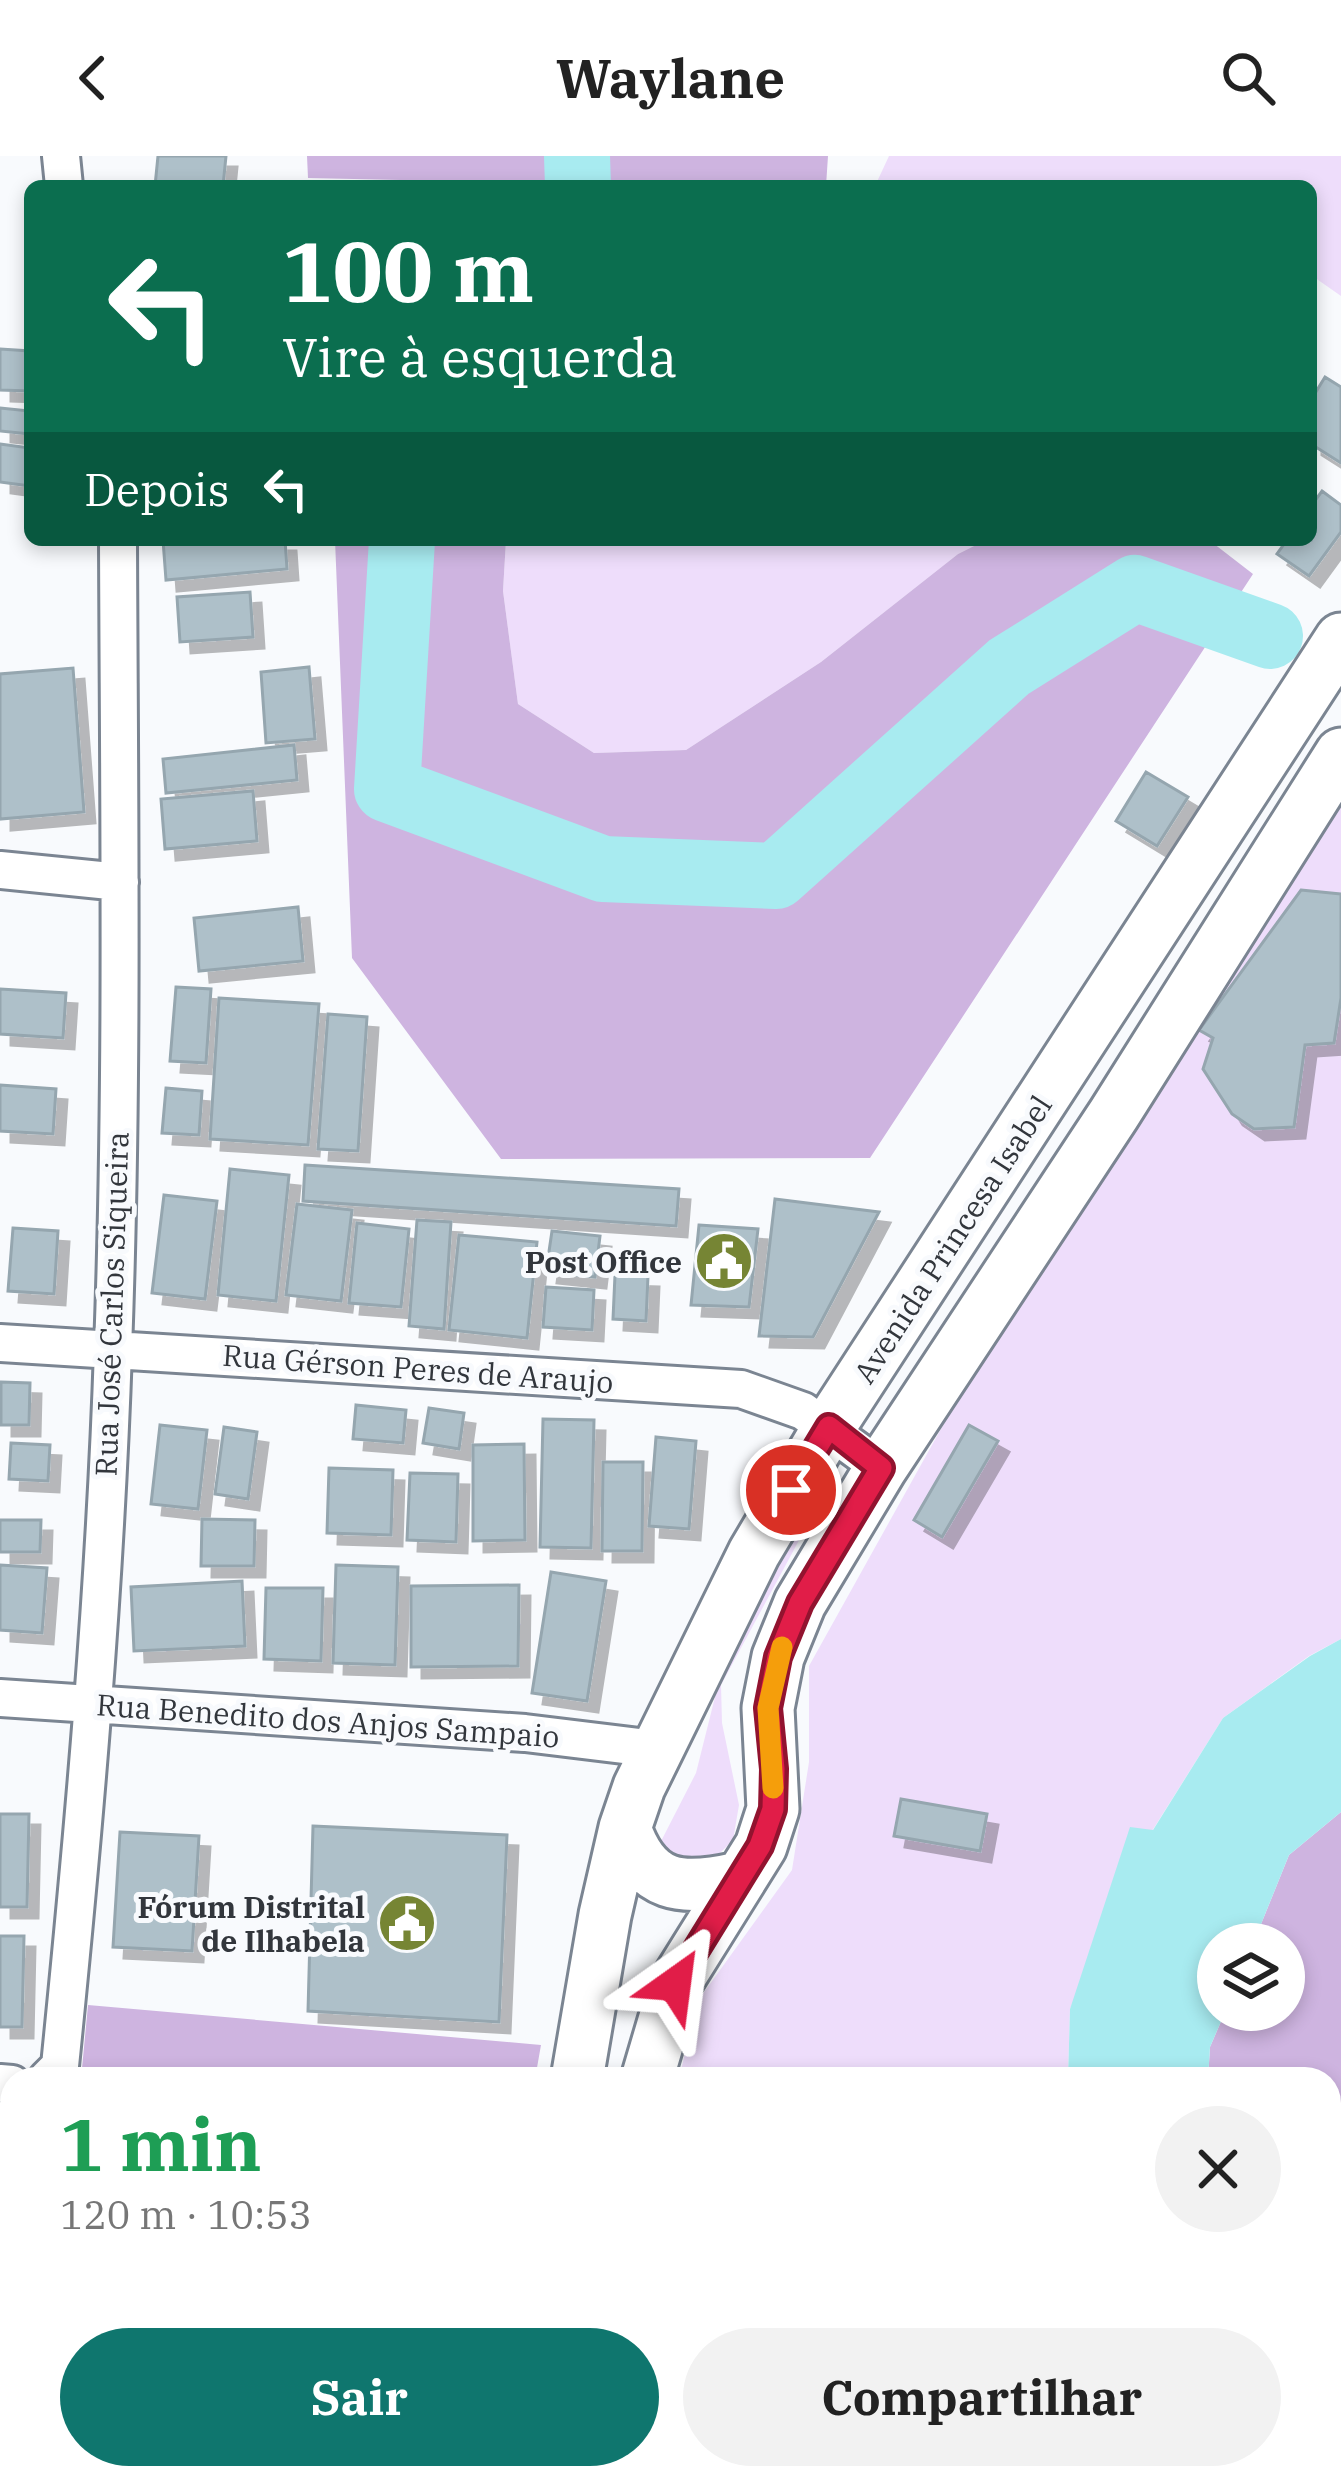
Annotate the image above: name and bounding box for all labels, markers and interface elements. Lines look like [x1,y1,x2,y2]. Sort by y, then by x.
text: Waylane [556,43,785,113]
icon: back [60,45,126,111]
icon: search [1215,45,1281,111]
text: 100 m [282,216,534,325]
icon: left [84,228,240,384]
text: Vire à esquerda [282,322,677,392]
icon: left [253,456,319,522]
text: Depois [84,460,229,518]
street label: Avenida Princesa Isabel [844,1088,1060,1390]
street label: Rua José Carlos Siqueira [85,1131,137,1477]
public building icon: Post Office [693,1230,755,1292]
place label: Post Office [525,1242,682,1281]
street label: Rua Gérson Peres de Araujo [221,1335,615,1401]
pin [740,1439,842,1541]
icon: arrive [758,1457,824,1523]
street label: Rua Benedito dos Anjos Sampaio [95,1684,561,1756]
place label: Fórum Distrital de Ilhabela [137,1887,365,1960]
public building icon: Fórum Distrital de Ilhabela [376,1892,438,1954]
position arrow [612,1921,738,2047]
map controls [1197,1923,1305,2031]
button: layers [1197,1923,1305,2031]
text: 1 min [60,2097,262,2191]
button: close [1155,2106,1281,2232]
text: 120 m · 10:53 [60,2189,312,2240]
button: Sair [60,2328,659,2466]
button: Compartilhar [683,2328,1281,2466]

